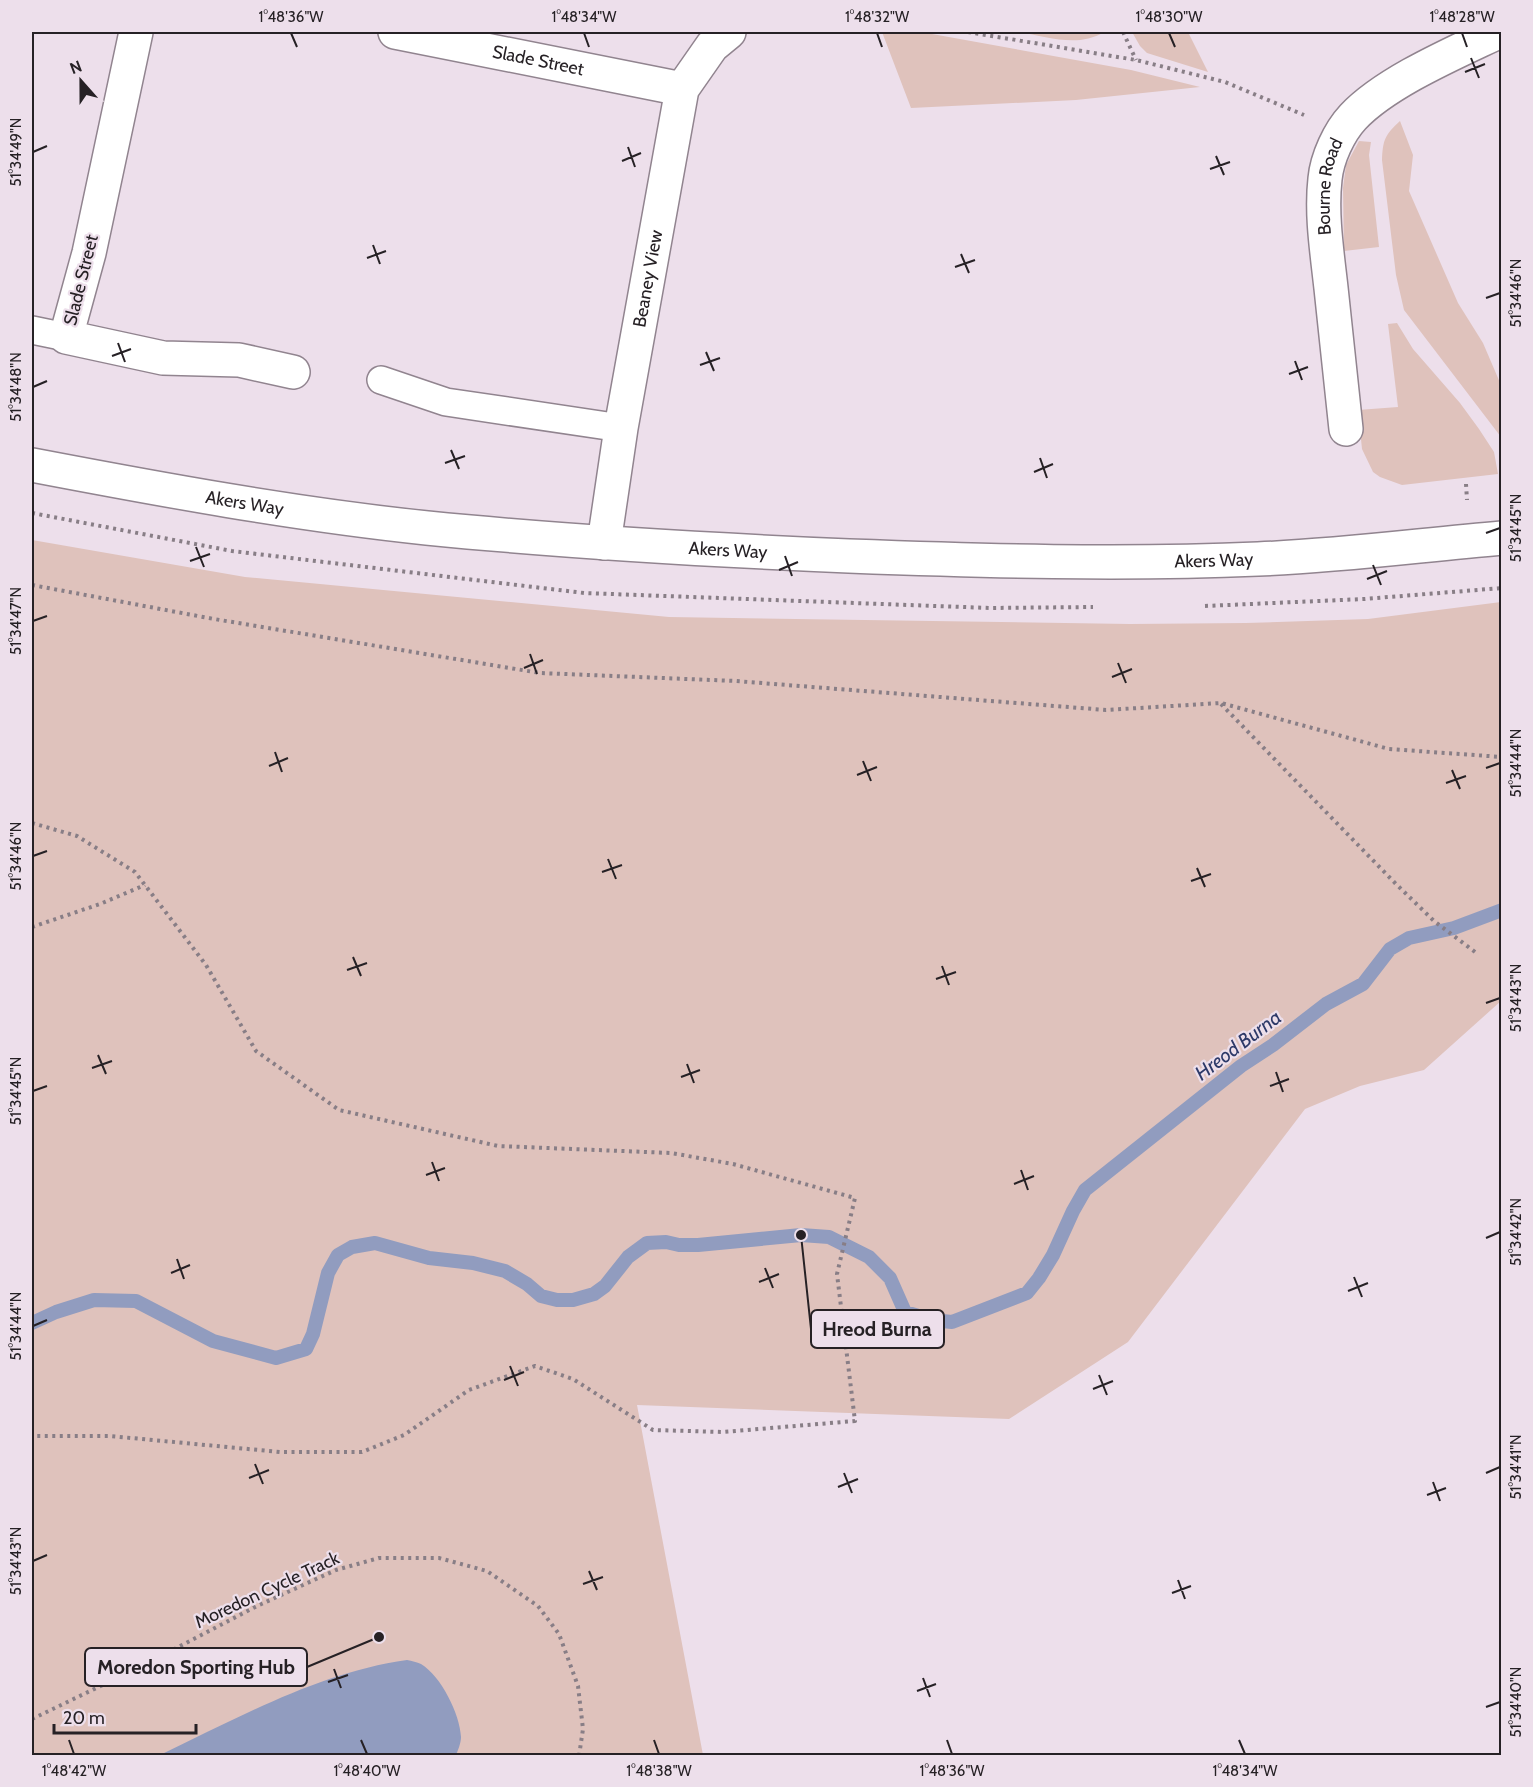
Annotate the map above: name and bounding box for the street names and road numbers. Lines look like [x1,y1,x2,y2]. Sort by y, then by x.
street label: Slade Street [491,41,586,80]
street label: Bourne Road [1313,134,1348,236]
street label: Beaney View [628,228,667,329]
street label: Slade Street [59,232,103,328]
street label: Akers Way [204,486,285,520]
street label: Akers Way [688,537,768,563]
street label: Akers Way [1174,548,1254,573]
street label: Moredon Cycle Track [191,1546,344,1633]

